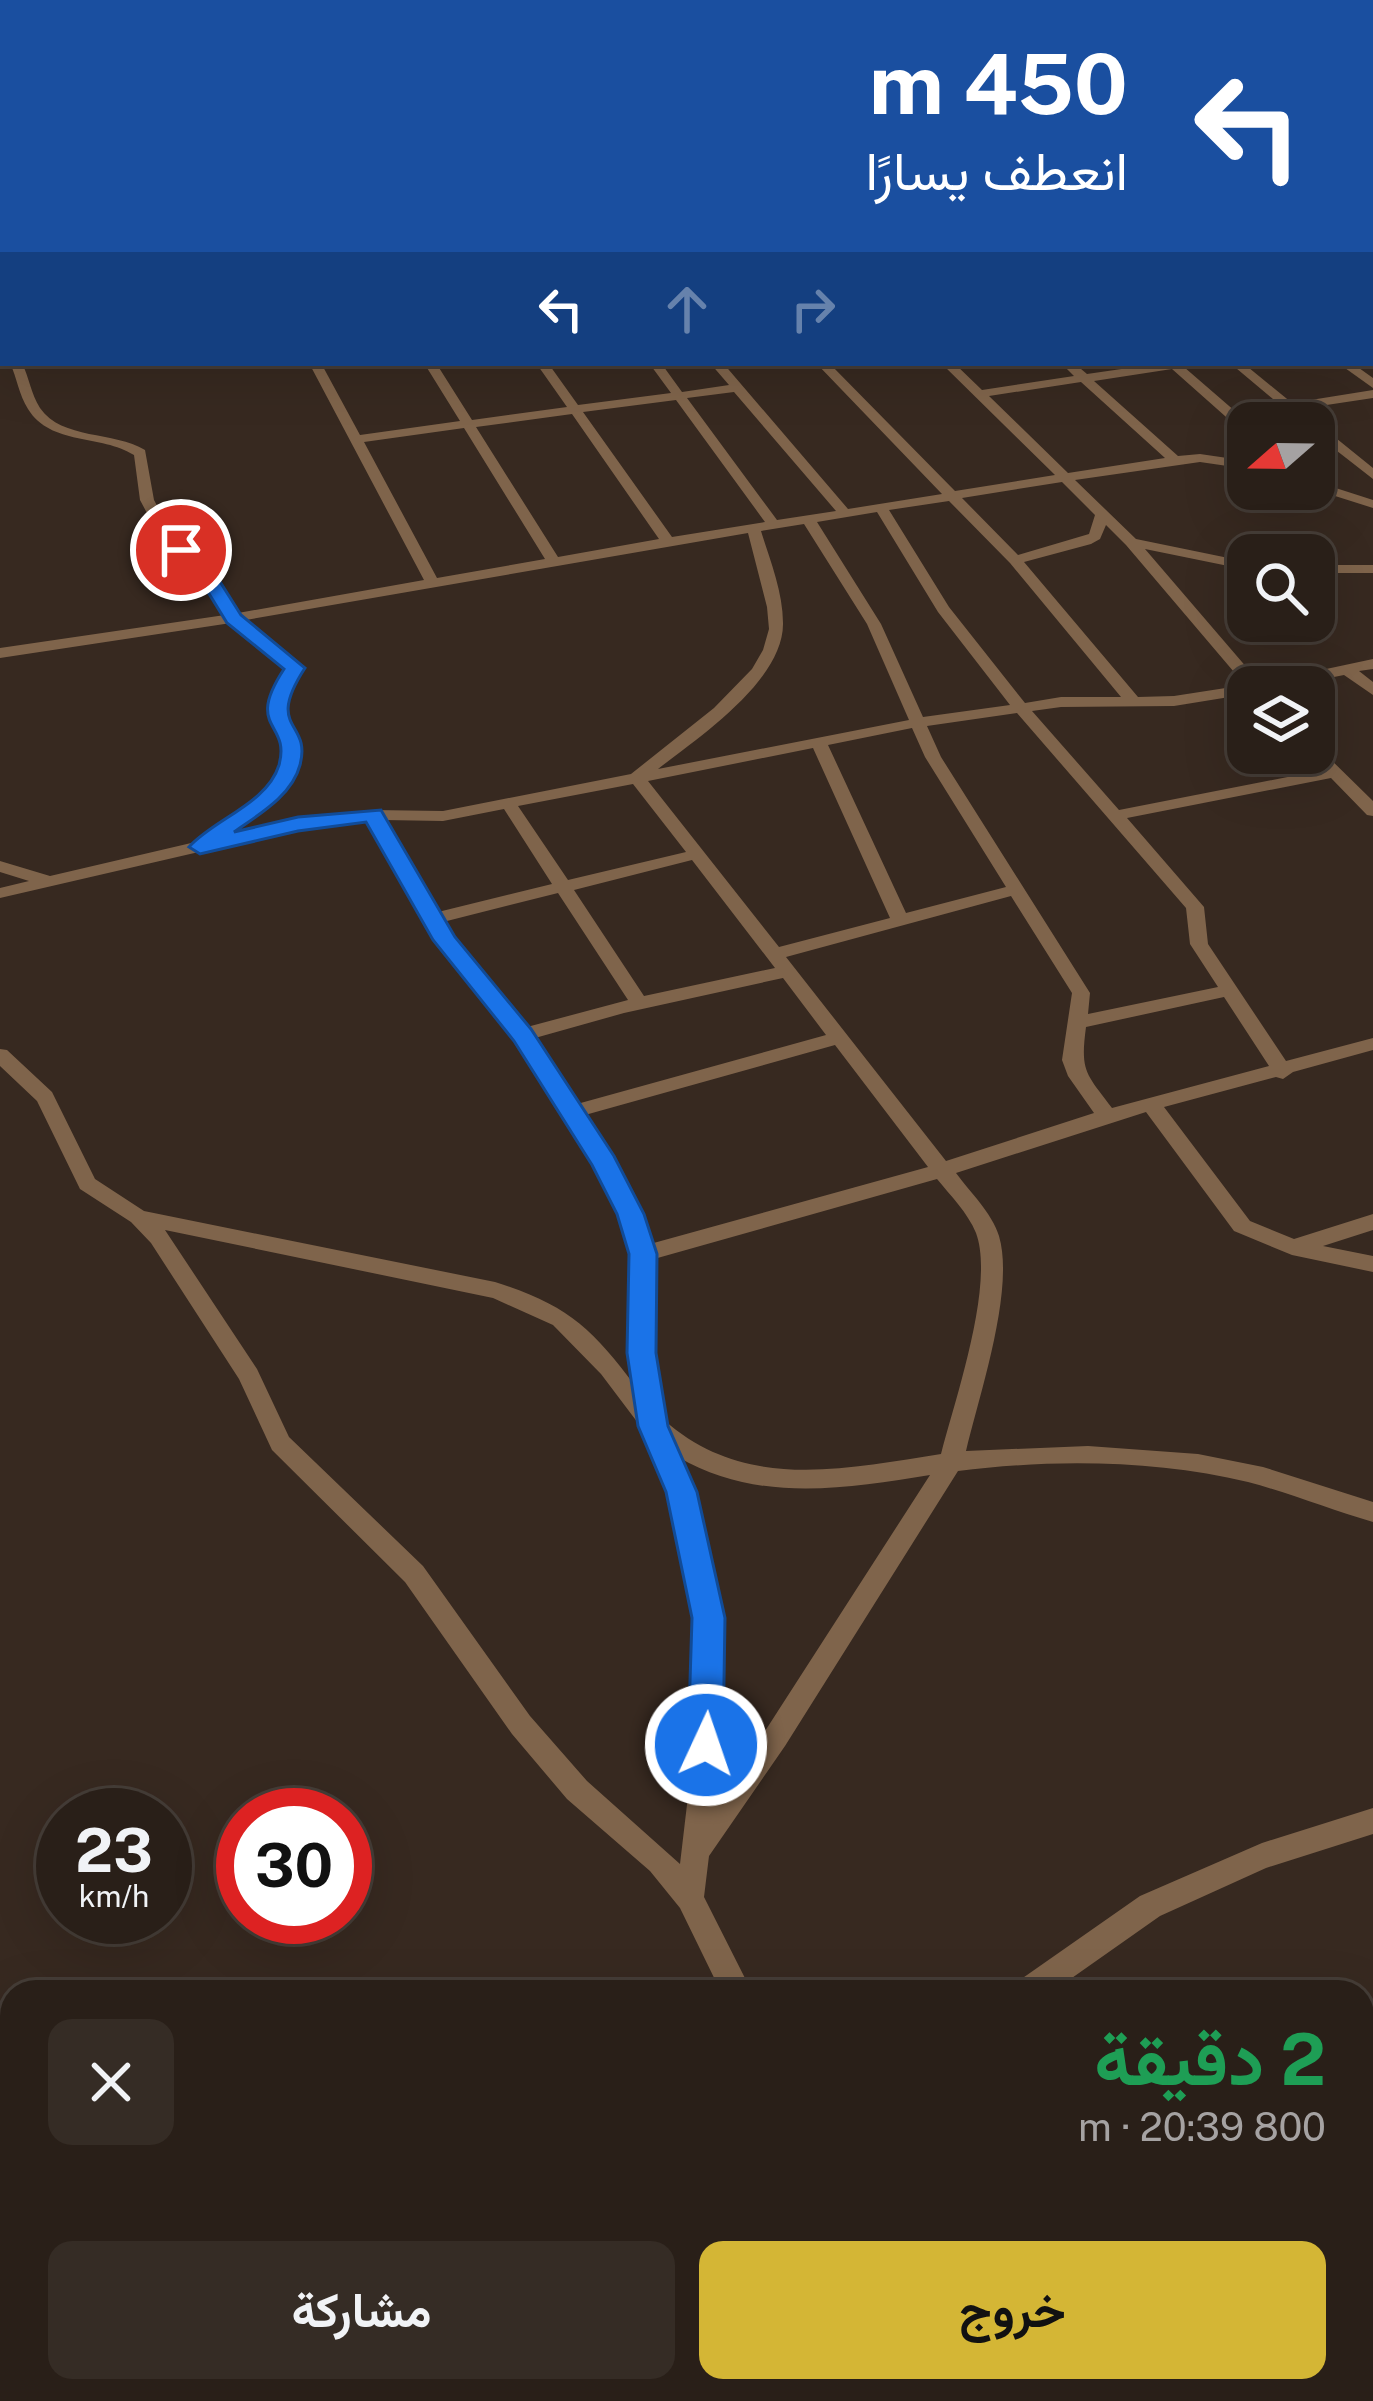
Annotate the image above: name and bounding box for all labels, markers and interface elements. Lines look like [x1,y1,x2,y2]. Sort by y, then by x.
text: 450 m [869,34,1128,133]
icon: left [1170,48,1326,204]
text: انعطف يسارًا [866,139,1128,202]
icon: left [528,276,594,342]
icon: ahead [654,276,720,342]
icon: right [780,276,846,342]
north arrow [1227,402,1335,510]
map controls [1227,402,1335,774]
pin [130,499,232,601]
icon: arrive [148,517,214,583]
button: search [1227,534,1335,642]
button: layers [1227,666,1335,774]
position arrow [643,1682,769,1808]
speed limit sign: 30 [216,1788,372,1944]
text: 23 [75,1815,153,1886]
text: km/h [79,1878,149,1914]
text: 2 دقيقة [1094,2017,1326,2101]
button: close [48,2019,174,2145]
text: 800 m · 20:39 [1078,2104,1326,2150]
button: مشاركة [48,2241,675,2379]
button: خروج [699,2241,1326,2379]

